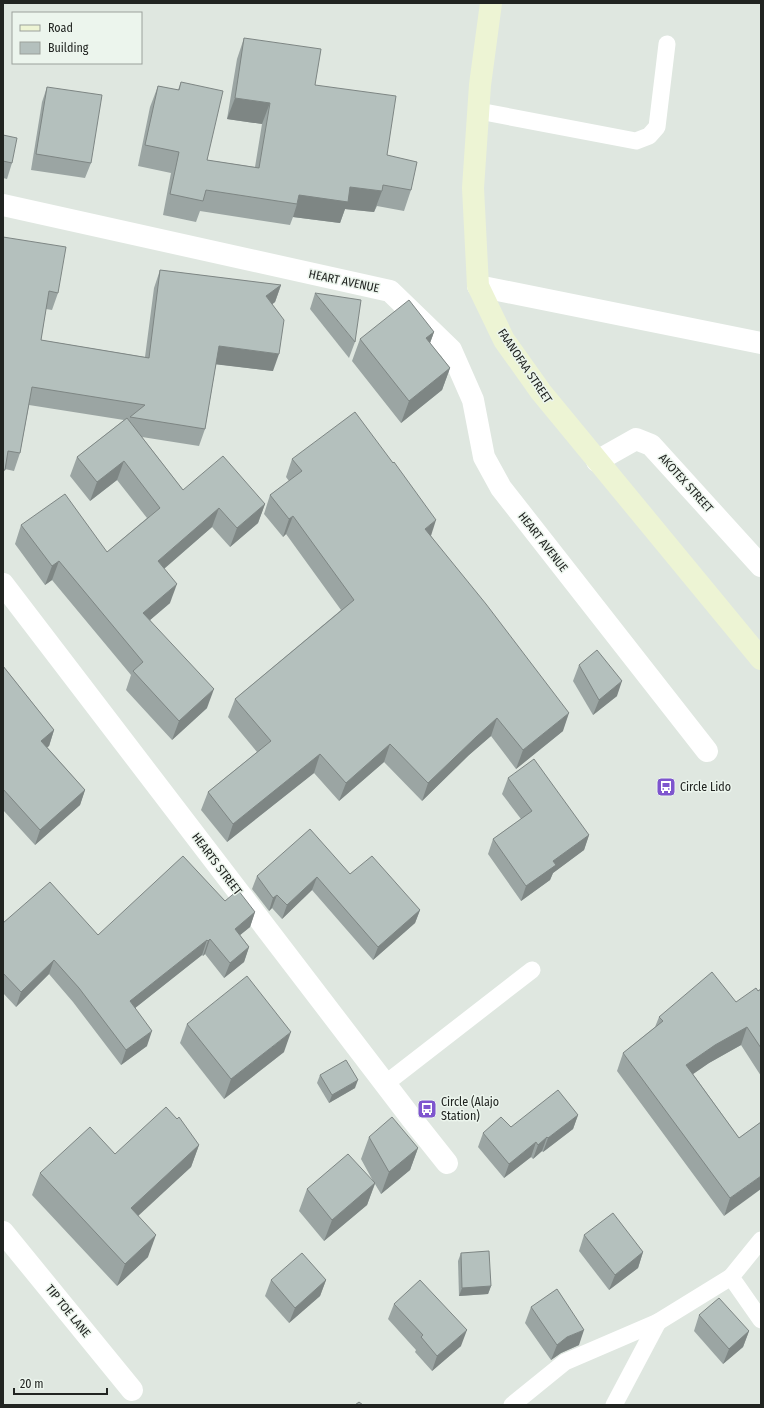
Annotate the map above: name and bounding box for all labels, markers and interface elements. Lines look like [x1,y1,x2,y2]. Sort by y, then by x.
legend [12,12,142,64]
text: Road [48,21,73,35]
text: Building [48,41,89,55]
street label: HEART AVENUE [307,267,381,295]
street label: FAANOFAA STREET [495,326,555,406]
street label: AKOTEX STREET [656,451,716,516]
street label: HEART AVENUE [515,509,571,575]
bus stop icon: Circle Lido [655,776,677,798]
place label: Circle Lido [680,780,731,794]
street label: HEARTS STREET [189,830,245,898]
place label: Circle (Alajo Station) [441,1095,499,1123]
bus stop icon: Circle (Alajo Station) [416,1098,438,1120]
street label: TIP TOE LANE [43,1282,94,1340]
scale bar [14,1370,107,1396]
text: 20 m [20,1377,44,1391]

